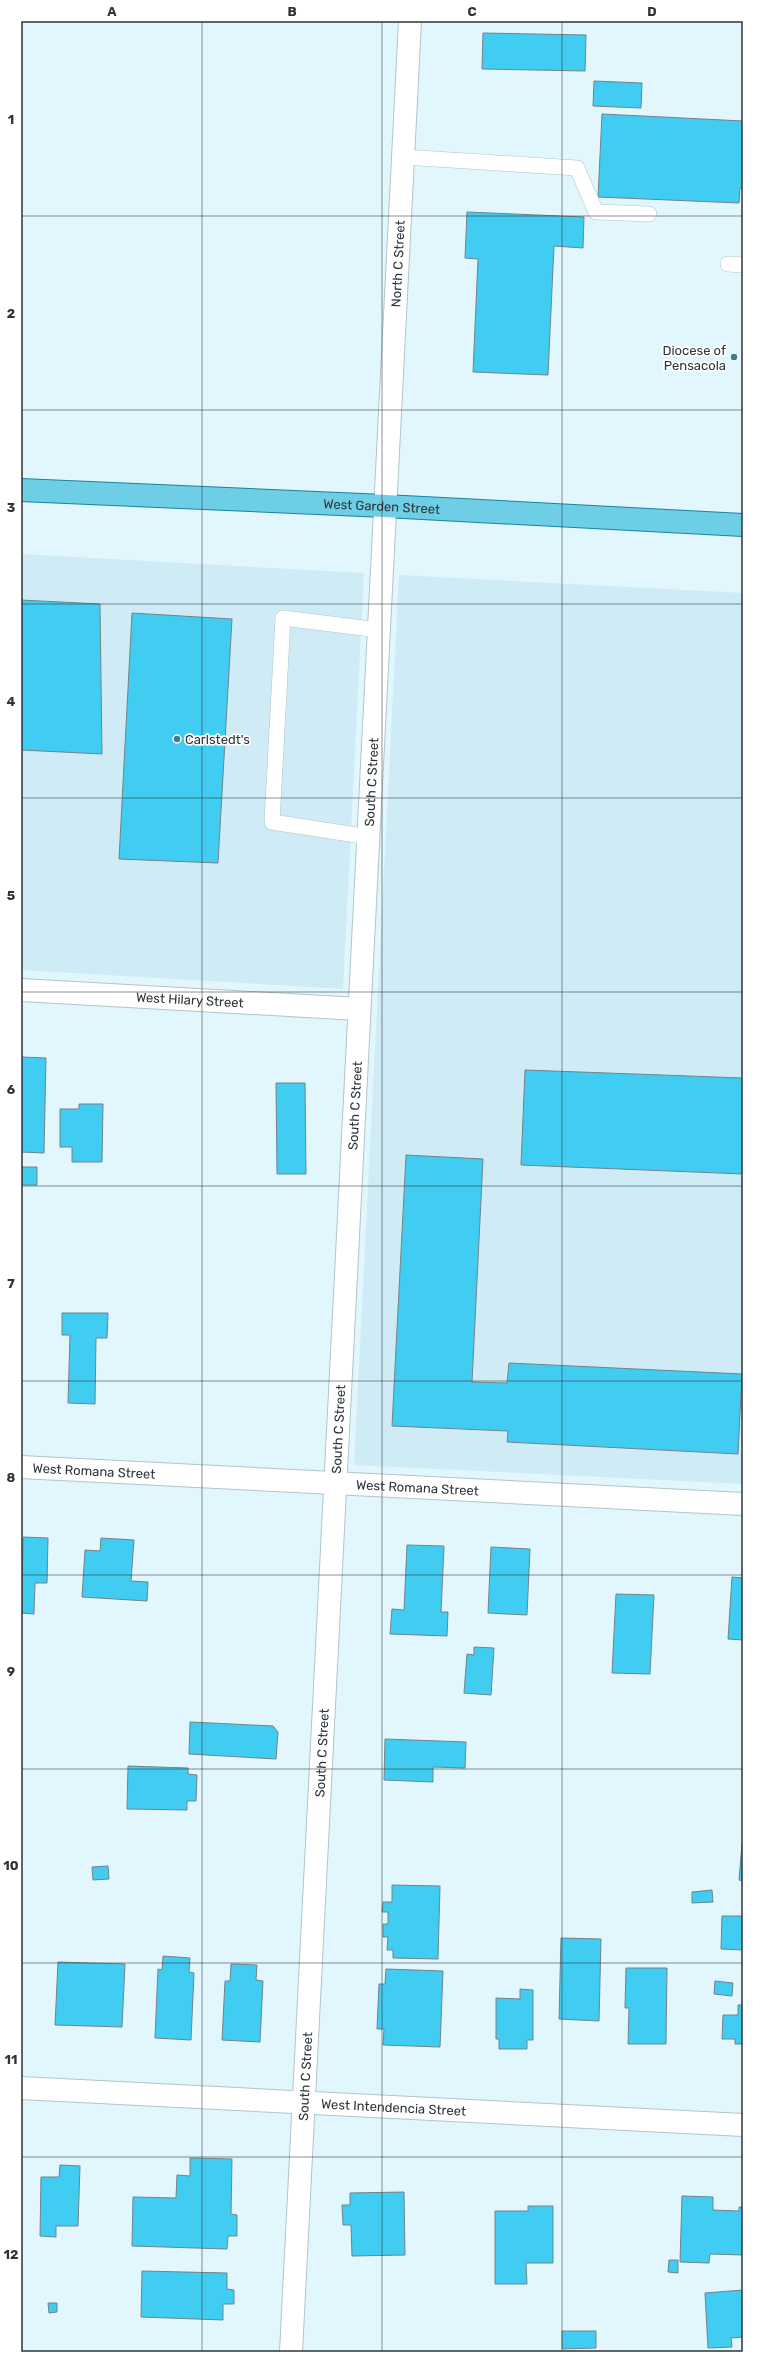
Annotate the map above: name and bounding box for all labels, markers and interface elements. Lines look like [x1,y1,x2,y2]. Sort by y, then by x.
text: A [107,4,117,19]
text: B [287,4,297,19]
text: C [467,4,477,19]
text: D [647,4,657,19]
text: 1 [8,112,14,127]
street label: North C Street [388,220,408,308]
text: 2 [7,306,15,321]
place label: Diocese of Pensacola [663,343,726,373]
marker: Diocese of Pensacola [729,352,739,362]
street label: West Garden Street [323,496,440,517]
text: 3 [7,500,16,515]
text: 4 [7,694,16,709]
place label: Carlstedt's [185,732,250,747]
marker: Carlstedt's [172,734,182,744]
street label: South C Street [362,737,381,827]
text: 5 [7,888,15,903]
street label: West Hilary Street [135,989,244,1010]
street label: South C Street [345,1061,365,1151]
text: 6 [7,1082,16,1097]
text: 7 [7,1276,15,1291]
street label: South C Street [329,1384,348,1474]
street label: West Romana Street [32,1461,156,1482]
text: 8 [7,1470,16,1485]
street label: West Romana Street [356,1477,479,1498]
text: 9 [7,1664,15,1679]
street label: South C Street [312,1708,332,1798]
text: 10 [3,1858,19,1873]
street label: South C Street [296,2032,315,2121]
text: 11 [5,2052,17,2067]
street label: West Intendencia Street [321,2096,466,2119]
text: 12 [4,2247,18,2262]

